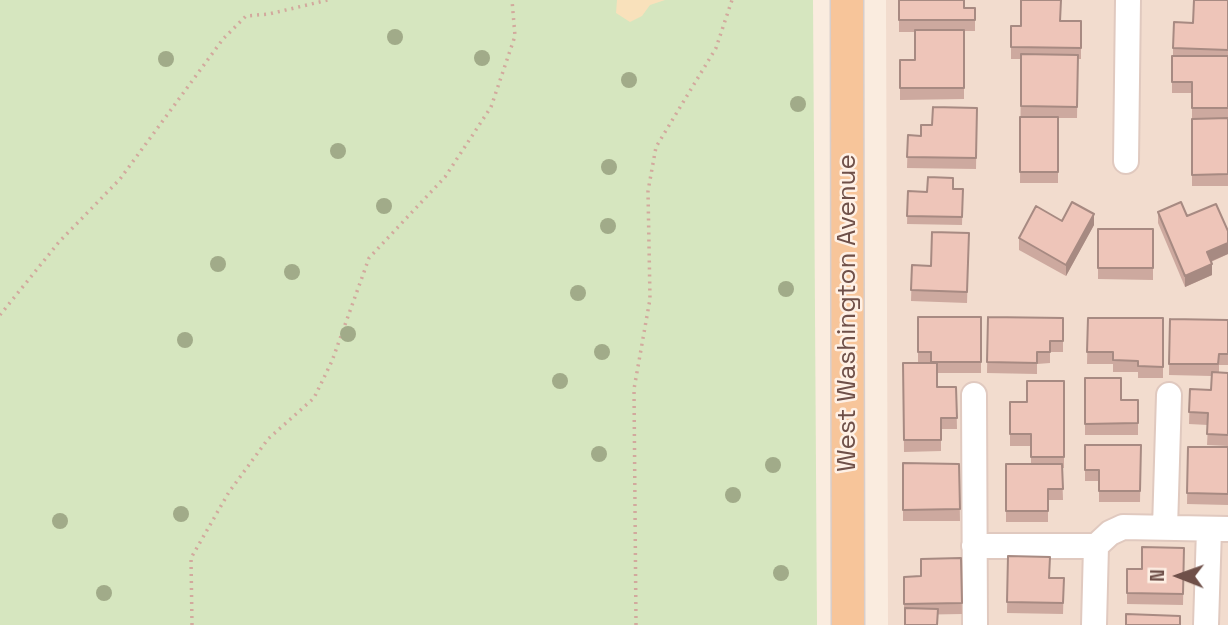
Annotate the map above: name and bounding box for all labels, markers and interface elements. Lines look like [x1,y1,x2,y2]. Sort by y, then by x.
street label: West Washington Avenue [832,154,864,472]
north arrow [1144,541,1214,611]
text: N [1145,569,1170,582]

